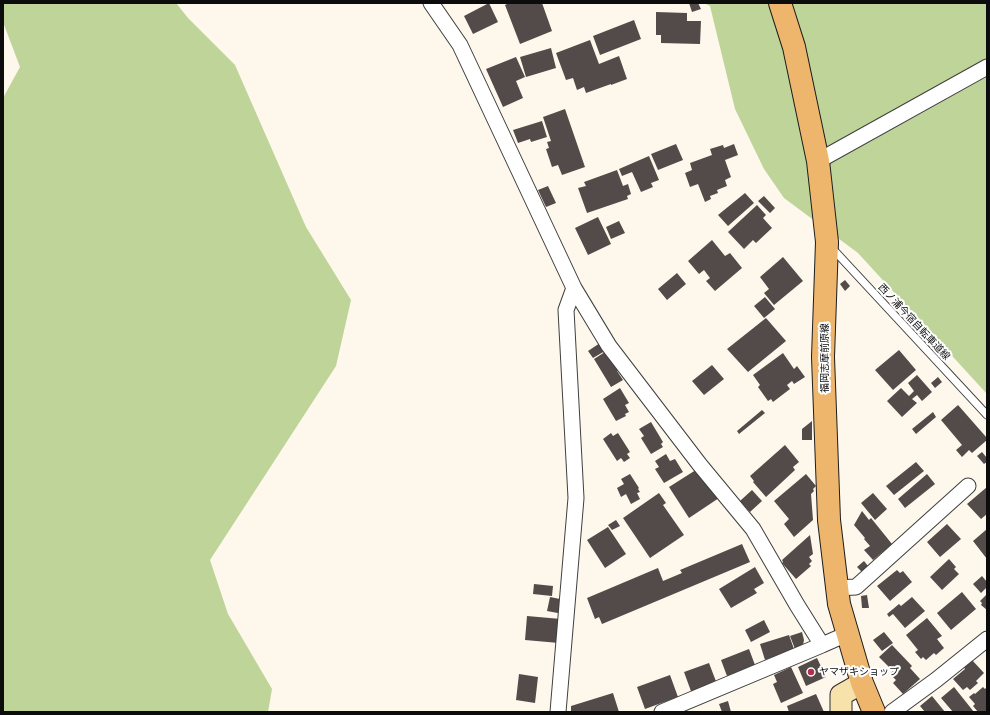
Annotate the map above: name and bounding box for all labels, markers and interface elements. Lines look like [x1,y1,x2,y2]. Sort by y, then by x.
street label: 西ノ浦今宿自転車道線 [876,281,952,363]
street label: 福岡志摩前原線 [819,323,831,393]
place label: ヤマザキショップ [819,666,899,678]
marker: ヤマザキショップ [806,667,816,677]

